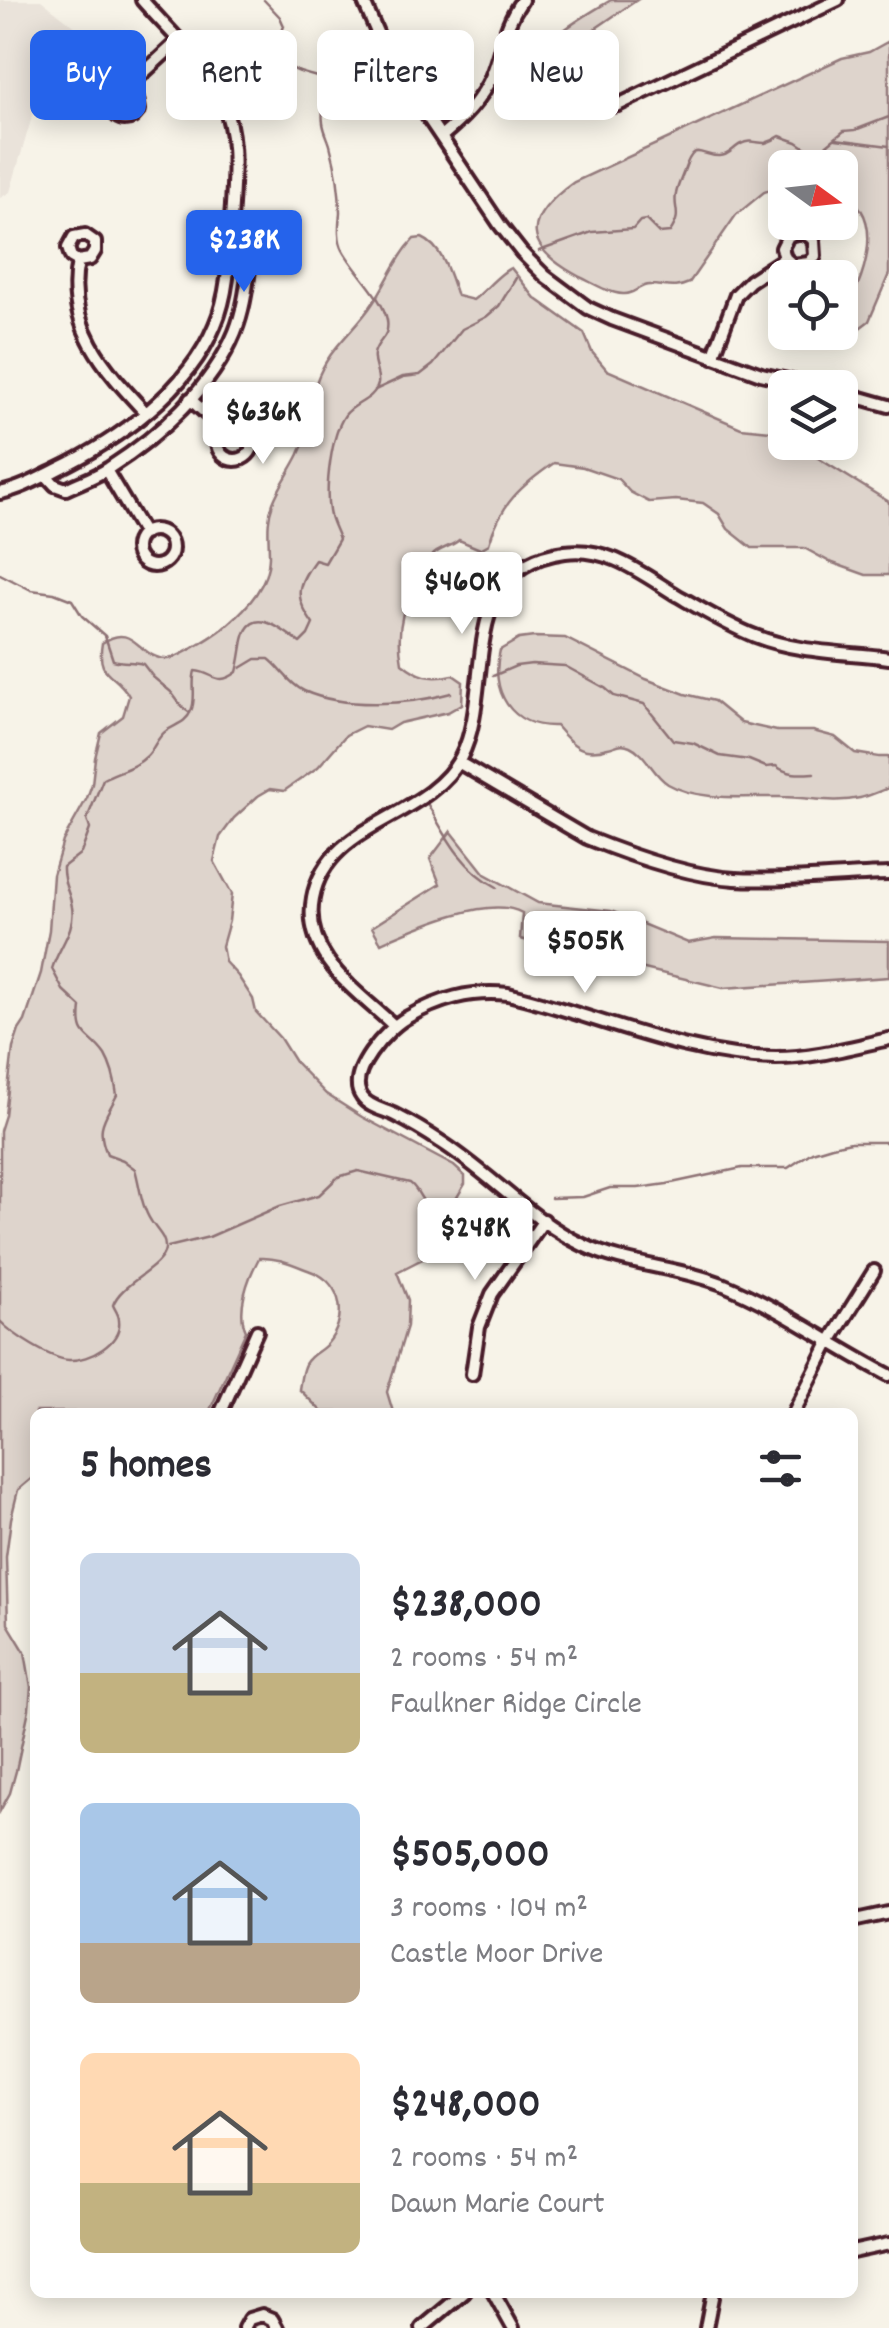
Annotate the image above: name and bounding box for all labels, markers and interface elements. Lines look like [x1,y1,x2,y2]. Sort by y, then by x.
chip: Buy [30,30,146,120]
chip: Rent [166,30,297,120]
chip: Filters [317,30,474,120]
chip: New [494,30,619,120]
north arrow [768,150,858,240]
map controls [768,150,858,460]
pin: $238K [174,210,314,295]
text: $238K [208,219,280,265]
button: locate [768,260,858,350]
button: layers [768,370,858,460]
pin: $636K [193,382,333,467]
text: $636K [225,391,301,437]
pin: $460K [392,552,532,637]
text: $460K [423,561,501,607]
pin: $505K [515,911,655,996]
text: $505K [546,920,624,966]
pin: $248K [405,1198,545,1283]
text: $248K [439,1207,511,1253]
text: 5 homes [80,1438,212,1498]
icon: filters [753,1441,808,1496]
text: $238,000 [390,1577,542,1637]
icon: home [160,1593,280,1713]
text: 2 rooms · 54 m² [390,1637,578,1683]
text: Faulkner Ridge Circle [390,1683,642,1729]
text: $505,000 [390,1827,550,1887]
icon: home [160,1843,280,1963]
text: 3 rooms · 104 m² [390,1887,588,1933]
text: Castle Moor Drive [390,1933,603,1979]
text: $248,000 [390,2077,541,2137]
icon: home [160,2093,280,2213]
text: 2 rooms · 54 m² [390,2137,578,2183]
text: Dawn Marie Court [390,2183,605,2229]

